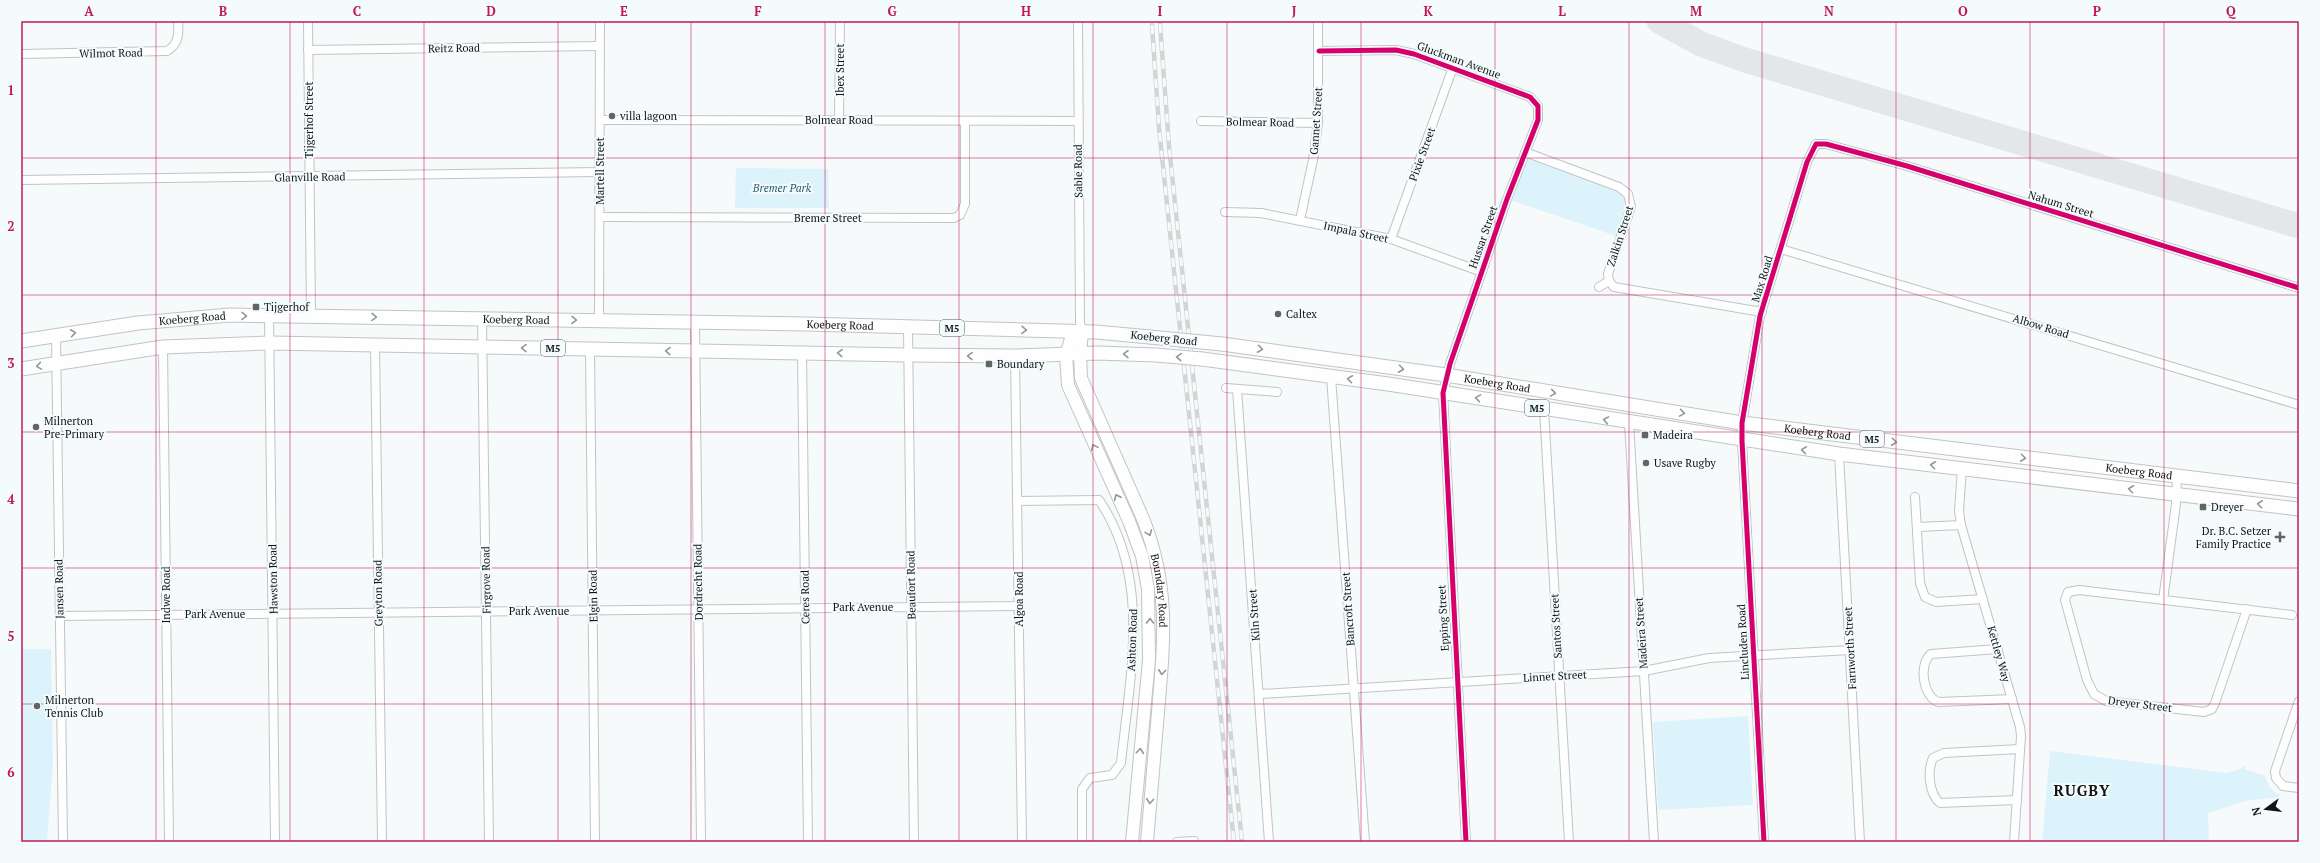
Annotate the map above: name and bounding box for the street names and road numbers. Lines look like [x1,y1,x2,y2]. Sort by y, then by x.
street label: Gluckman Avenue [1415,38,1503,82]
street label: Reitz Road [428,41,480,55]
street label: Ibex Street [833,44,847,96]
street label: Wilmot Road [79,45,143,61]
street label: Tijgerhof Street [302,81,316,159]
street label: Gannet Street [1307,87,1325,155]
street label: Bolmear Road [805,113,873,127]
street label: Bolmear Road [1226,114,1294,130]
street label: Pixie Street [1406,125,1438,183]
street label: Martell Street [593,137,607,205]
street label: Sable Road [1071,144,1085,198]
street label: Glanville Road [274,169,346,185]
street label: Nahum Street [2026,187,2096,221]
street label: Hussar Street [1466,204,1500,270]
street label: Zalkin Street [1604,204,1636,268]
street label: Bremer Street [794,211,862,225]
street label: Impala Street [1322,218,1390,246]
street label: Max Road [1748,254,1776,304]
street label: Koeberg Road [158,308,226,328]
street label: Albow Road [2011,311,2071,341]
street label: Koeberg Road [483,312,550,327]
street label: Koeberg Road [806,317,874,333]
road number: M5 [940,320,964,336]
street label: Koeberg Road [1130,328,1198,348]
road number: M5 [541,340,565,356]
street label: Koeberg Road [1463,371,1531,396]
road number: M5 [1525,400,1549,416]
street label: Koeberg Road [1783,421,1852,443]
road number: M5 [1860,431,1884,447]
street label: Koeberg Road [2105,460,2173,482]
street label: Dordrecht Road [690,543,706,621]
street label: Hawston Road [265,544,281,614]
street label: Firgrove Road [478,546,494,614]
street label: Beaufort Road [903,550,919,620]
street label: Boundary Road [1148,552,1170,628]
street label: Jansen Road [51,559,67,619]
street label: Greyton Road [370,560,386,626]
street label: Indwe Road [159,566,173,624]
street label: Elgin Road [586,570,600,622]
street label: Ceres Road [798,570,812,624]
street label: Algoa Road [1012,571,1026,627]
street label: Bancroft Street [1338,572,1358,646]
street label: Epping Street [1434,584,1452,652]
street label: Kiln Street [1245,588,1263,642]
street label: Santos Street [1547,593,1565,659]
street label: Madeira Street [1632,597,1650,669]
street label: Park Avenue [833,600,894,614]
street label: Park Avenue [509,604,570,618]
street label: Lincluden Road [1734,604,1752,680]
street label: Farnworth Street [1841,606,1859,690]
street label: Park Avenue [185,607,246,621]
street label: Ashton Road [1124,608,1140,672]
street label: Kettley Way [1984,624,2014,684]
street label: Linnet Street [1523,667,1587,685]
street label: Dreyer Street [2107,693,2173,715]

